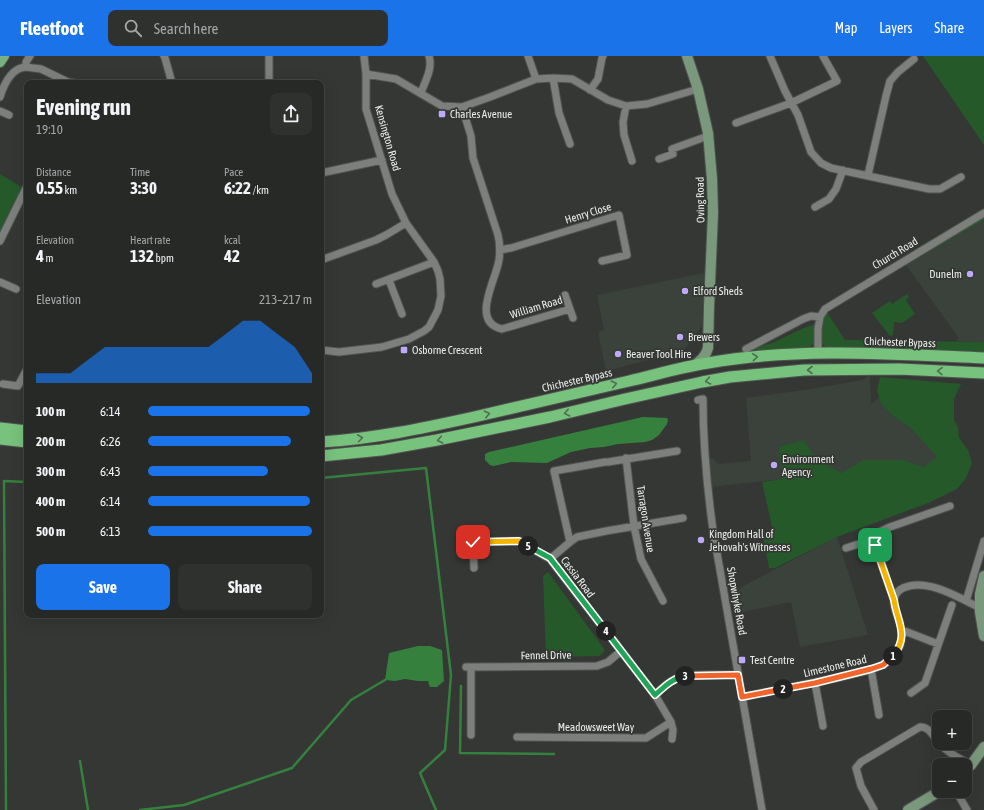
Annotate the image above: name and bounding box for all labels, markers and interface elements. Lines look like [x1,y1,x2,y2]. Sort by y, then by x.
search box [108,10,388,46]
text: Fleetfoot [20,17,84,39]
icon: search [122,17,144,39]
text: Search here [154,20,218,37]
text: Map [835,20,857,36]
text: Layers [879,20,912,36]
text: Share [934,20,964,36]
button: share [270,93,312,135]
text: Evening run [36,94,131,120]
street label: Kensington Road [373,104,403,172]
place label: Charles Avenue [450,108,512,120]
marker: Charles Avenue [437,109,447,119]
text: 19:10 [36,122,63,137]
text: Distance [36,166,71,178]
text: Time [130,166,150,178]
text: Pace [224,166,243,178]
street label: Oving Road [694,177,706,223]
text: 0.55 [36,178,63,198]
text: 3:30 [130,178,157,198]
text: 6:22 [224,178,251,198]
text: km [63,184,77,196]
text: /km [251,184,269,196]
street label: Henry Close [563,200,613,226]
text: Elevation [36,234,74,246]
text: Heart rate [130,234,171,246]
text: kcal [224,234,241,246]
street label: Church Road [870,235,920,271]
text: 4 [36,246,44,266]
text: 132 [130,246,154,266]
text: 42 [224,246,240,266]
text: m [44,252,53,264]
text: bpm [154,252,174,264]
place label: Dunelm [929,268,962,280]
marker: Dunelm [965,269,975,279]
place label: Elford Sheds [693,285,743,297]
marker: Elford Sheds [680,286,690,296]
text: Elevation [36,292,81,307]
text: 213–217 m [259,292,312,307]
street label: William Road [508,293,564,321]
place label: Brewers [688,331,720,343]
marker: Brewers [675,332,685,342]
street label: Chichester Bypass [864,335,936,349]
place label: Osborne Crescent [412,344,482,356]
marker: Osborne Crescent [399,345,409,355]
place label: Beaver Tool Hire [626,348,692,360]
marker: Beaver Tool Hire [613,349,623,359]
one-way arrow [752,353,758,362]
street label: Chichester Bypass [541,366,613,394]
one-way arrow [807,366,813,374]
one-way arrow [937,367,943,375]
one-way arrow [705,376,711,385]
one-way arrow [611,381,617,389]
text: 100 m [36,404,65,419]
text: 6:14 [100,404,121,419]
one-way arrow [564,408,571,417]
one-way arrow [484,410,491,418]
text: 200 m [36,434,65,449]
text: 6:26 [100,434,121,449]
one-way arrow [357,434,363,443]
one-way arrow [437,435,443,443]
place label: Environment Agency. [782,453,834,478]
marker: Environment Agency. [769,460,779,470]
text: 300 m [36,464,65,479]
text: 6:43 [100,464,121,479]
street label: Tarragon Avenue [635,485,657,553]
text: 400 m [36,494,65,509]
text: 6:14 [100,494,121,509]
text: 500 m [36,524,65,539]
text: 6:13 [100,524,121,539]
pin [456,525,490,559]
place label: Kingdom Hall of Jehovah's Witnesses [709,528,791,553]
pin [858,528,892,562]
icon: check [462,531,484,553]
icon: arrive [864,534,886,556]
marker: Kingdom Hall of Jehovah's Witnesses [696,535,706,545]
pin: 5 [518,536,538,556]
text: 5 [525,540,531,552]
street label: Cassia Road [559,554,597,600]
button: Save [36,564,170,610]
button: Share [178,564,312,610]
street label: Shopwhyke Road [725,566,749,636]
pin: 4 [596,621,616,641]
text: 4 [603,625,609,637]
pin: 1 [883,646,903,666]
street label: Fennel Drive [521,649,571,661]
text: 1 [890,650,896,662]
street label: Limestone Road [802,653,868,679]
place label: Test Centre [750,654,794,666]
marker: Test Centre [737,655,747,665]
pin: 3 [675,666,695,686]
text: 3 [682,670,688,682]
pin: 2 [773,679,793,699]
text: 2 [780,683,786,695]
map controls [932,710,972,798]
button: + [932,710,972,750]
street label: Meadowsweet Way [558,721,635,733]
button: − [932,758,972,798]

